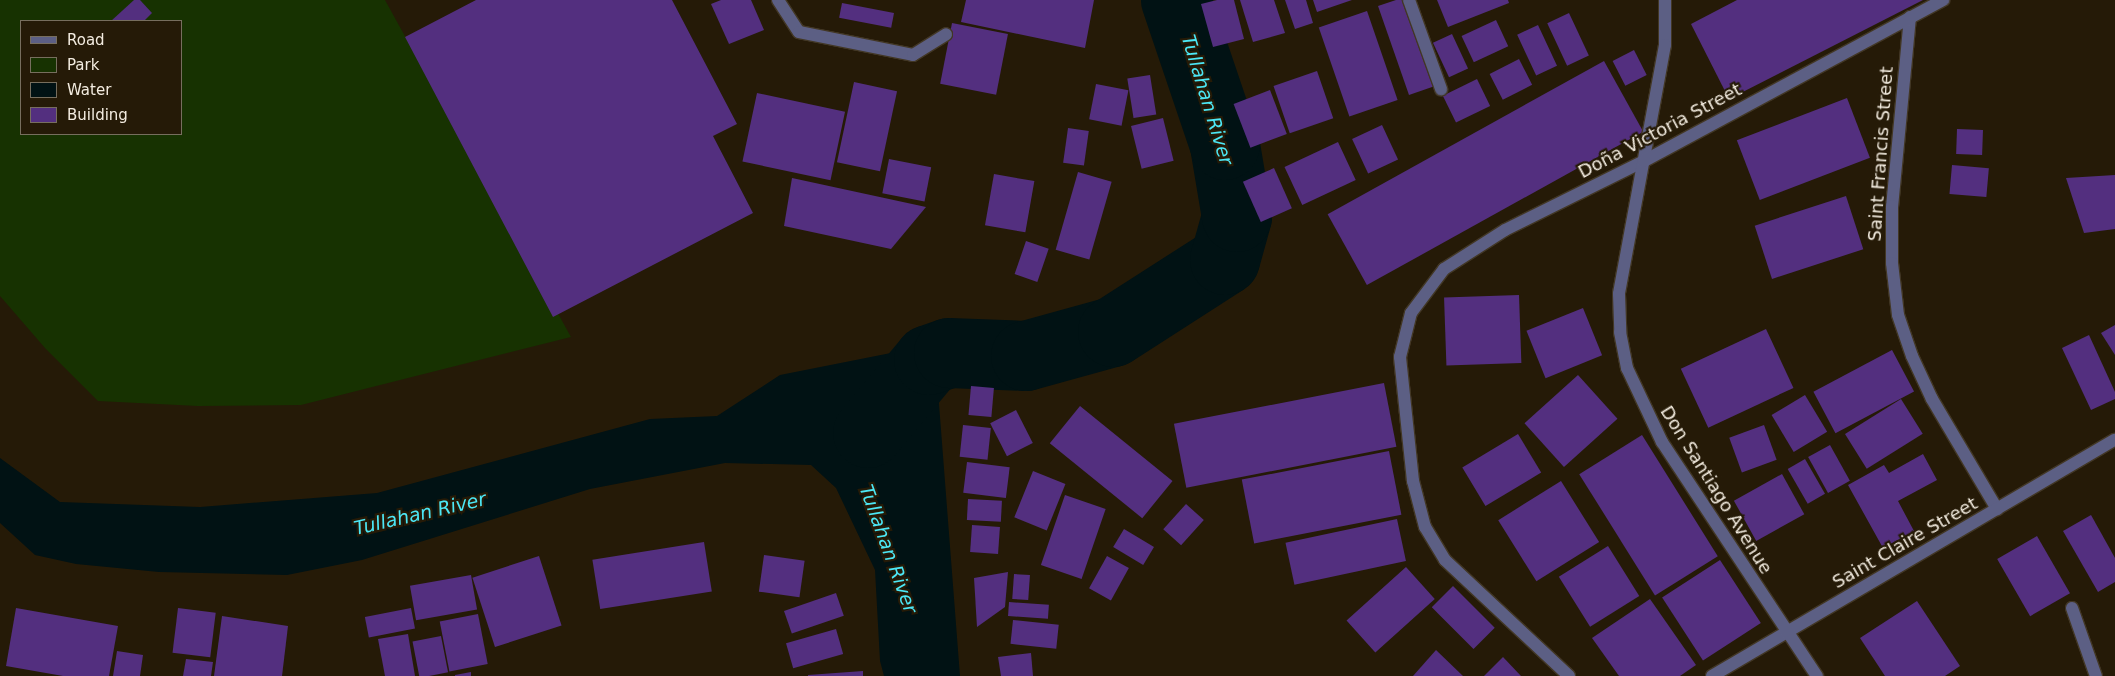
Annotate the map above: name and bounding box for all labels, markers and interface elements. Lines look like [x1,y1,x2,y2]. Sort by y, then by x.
legend [20,20,182,135]
text: Road [67,31,105,49]
water label: Tullahan River [1176,32,1238,168]
text: Park [67,56,99,74]
street label: Saint Francis Street [1864,66,1898,242]
street label: Doña Victoria Street [1575,79,1745,183]
text: Water [67,81,111,99]
text: Building [67,106,128,124]
street label: Don Santiago Avenue [1655,402,1777,578]
water label: Tullahan River [854,482,922,616]
water label: Tullahan River [352,488,488,540]
street label: Saint Claire Street [1829,493,1981,593]

